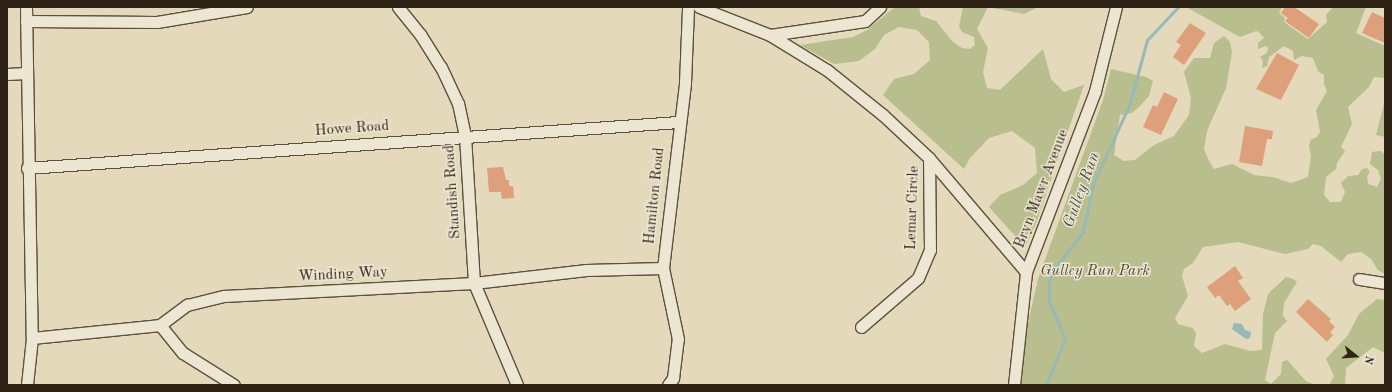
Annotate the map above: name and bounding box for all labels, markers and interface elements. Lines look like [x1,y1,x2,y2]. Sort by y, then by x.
street label: Howe Road [314,117,390,141]
street label: Bryn Mawr Avenue [1011,127,1073,251]
street label: Standish Road [441,144,465,240]
street label: Hamilton Road [641,147,669,245]
water label: Gulley Run [1059,149,1105,231]
street label: Lemar Circle [903,166,923,250]
park label: Gulley Run Park [1040,263,1150,281]
street label: Winding Way [298,264,388,286]
north arrow [1336,336,1376,376]
text: N [1361,354,1374,365]

